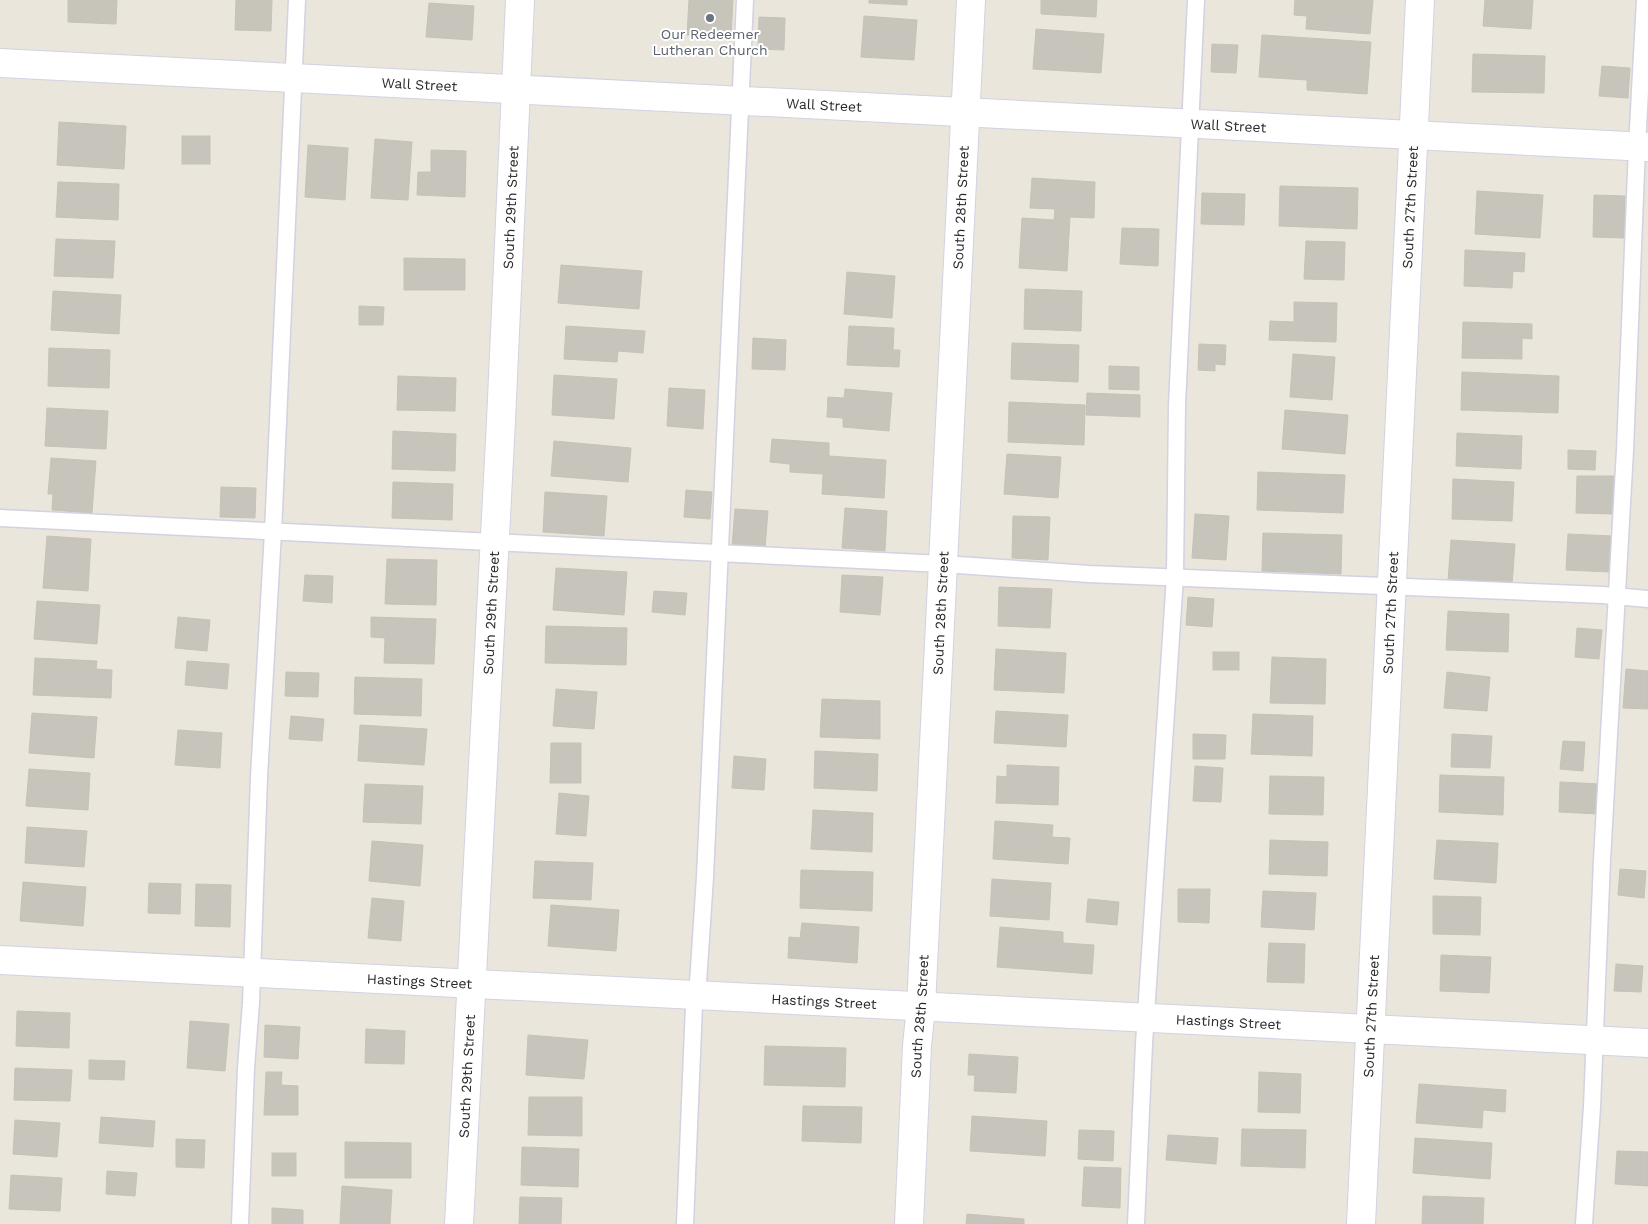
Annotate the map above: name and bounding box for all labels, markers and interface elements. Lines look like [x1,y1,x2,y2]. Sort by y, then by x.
marker: Our Redeemer Lutheran Church [704,12,716,24]
place label: Our Redeemer Lutheran Church [652,26,768,58]
street label: Wall Street [381,74,458,94]
street label: Wall Street [786,95,862,115]
street label: Wall Street [1190,116,1267,136]
street label: South 29th Street [500,145,521,269]
street label: South 28th Street [950,145,972,270]
street label: South 27th Street [1399,145,1421,269]
street label: South 29th Street [480,551,502,675]
street label: South 28th Street [929,551,952,675]
street label: South 27th Street [1380,551,1401,674]
street label: South 28th Street [908,954,932,1078]
street label: South 27th Street [1360,954,1382,1078]
street label: Hastings Street [366,970,473,992]
street label: Hastings Street [771,991,877,1012]
street label: Hastings Street [1175,1011,1282,1033]
street label: South 29th Street [456,1014,478,1138]

